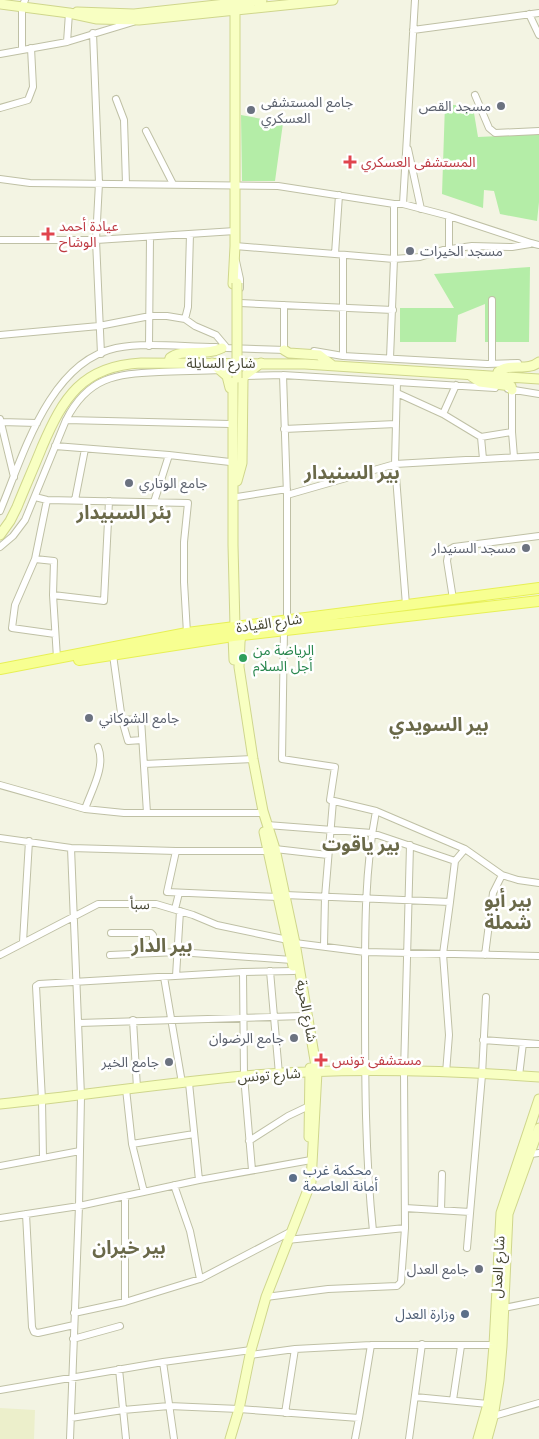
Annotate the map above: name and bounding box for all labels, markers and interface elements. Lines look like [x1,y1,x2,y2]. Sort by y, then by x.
place label: جامع المستشفى العسكري [261,92,353,129]
place label: مسجد القص [419,96,491,116]
marker: مسجد القص [495,100,507,112]
marker: جامع المستشفى العسكري [245,104,257,116]
place label: المستشفى العسكري [361,152,476,173]
marker: المستشفى العسكري [343,155,357,169]
place label: عيادة أحمد الوشاح [59,216,119,253]
marker: عيادة أحمد الوشاح [41,227,55,241]
place label: مسجد الخيرات [420,241,503,261]
marker: مسجد الخيرات [404,245,416,257]
street label: شارع السايلة [186,353,256,374]
district label: بير السنيدار [303,459,400,486]
place label: جامع الوتاري [139,473,207,494]
marker: جامع الوتاري [123,477,135,489]
district label: بئر السبيدار [76,499,171,526]
place label: مسجد السنيدار [431,538,516,558]
marker: مسجد السنيدار [520,542,532,554]
street label: شارع القيادة [235,608,304,639]
place label: الرياضة من أجل السلام [253,640,314,677]
marker: الرياضة من أجل السلام [237,652,249,664]
place label: جامع الشوكاني [99,708,179,729]
district label: بير السويدي [389,711,489,739]
marker: جامع الشوكاني [83,712,95,724]
district label: بير ياقوت [322,831,400,858]
district label: بير أبو شملة [484,887,532,936]
street label: سبأ [130,894,150,914]
district label: بير الدار [130,932,193,959]
street label: شارع الحرية [291,978,322,1044]
place label: جامع الرضوان [209,1028,284,1049]
marker: جامع الرضوان [288,1032,300,1044]
place label: مستشفى تونس [332,1050,422,1070]
place label: جامع الخير [101,1052,159,1073]
marker: مستشفى تونس [314,1053,328,1067]
marker: جامع الخير [163,1056,175,1068]
street label: شارع تونس [237,1063,301,1088]
place label: محكمة غرب أمانة العاصمة [303,1160,378,1196]
marker: محكمة غرب أمانة العاصمة [287,1172,299,1184]
district label: بير خيران [92,1234,166,1261]
street label: شارع العدل [486,1235,511,1299]
place label: جامع العدل [407,1259,469,1280]
marker: جامع العدل [473,1263,485,1275]
place label: وزارة العدل [395,1304,455,1324]
marker: وزارة العدل [459,1308,471,1320]

